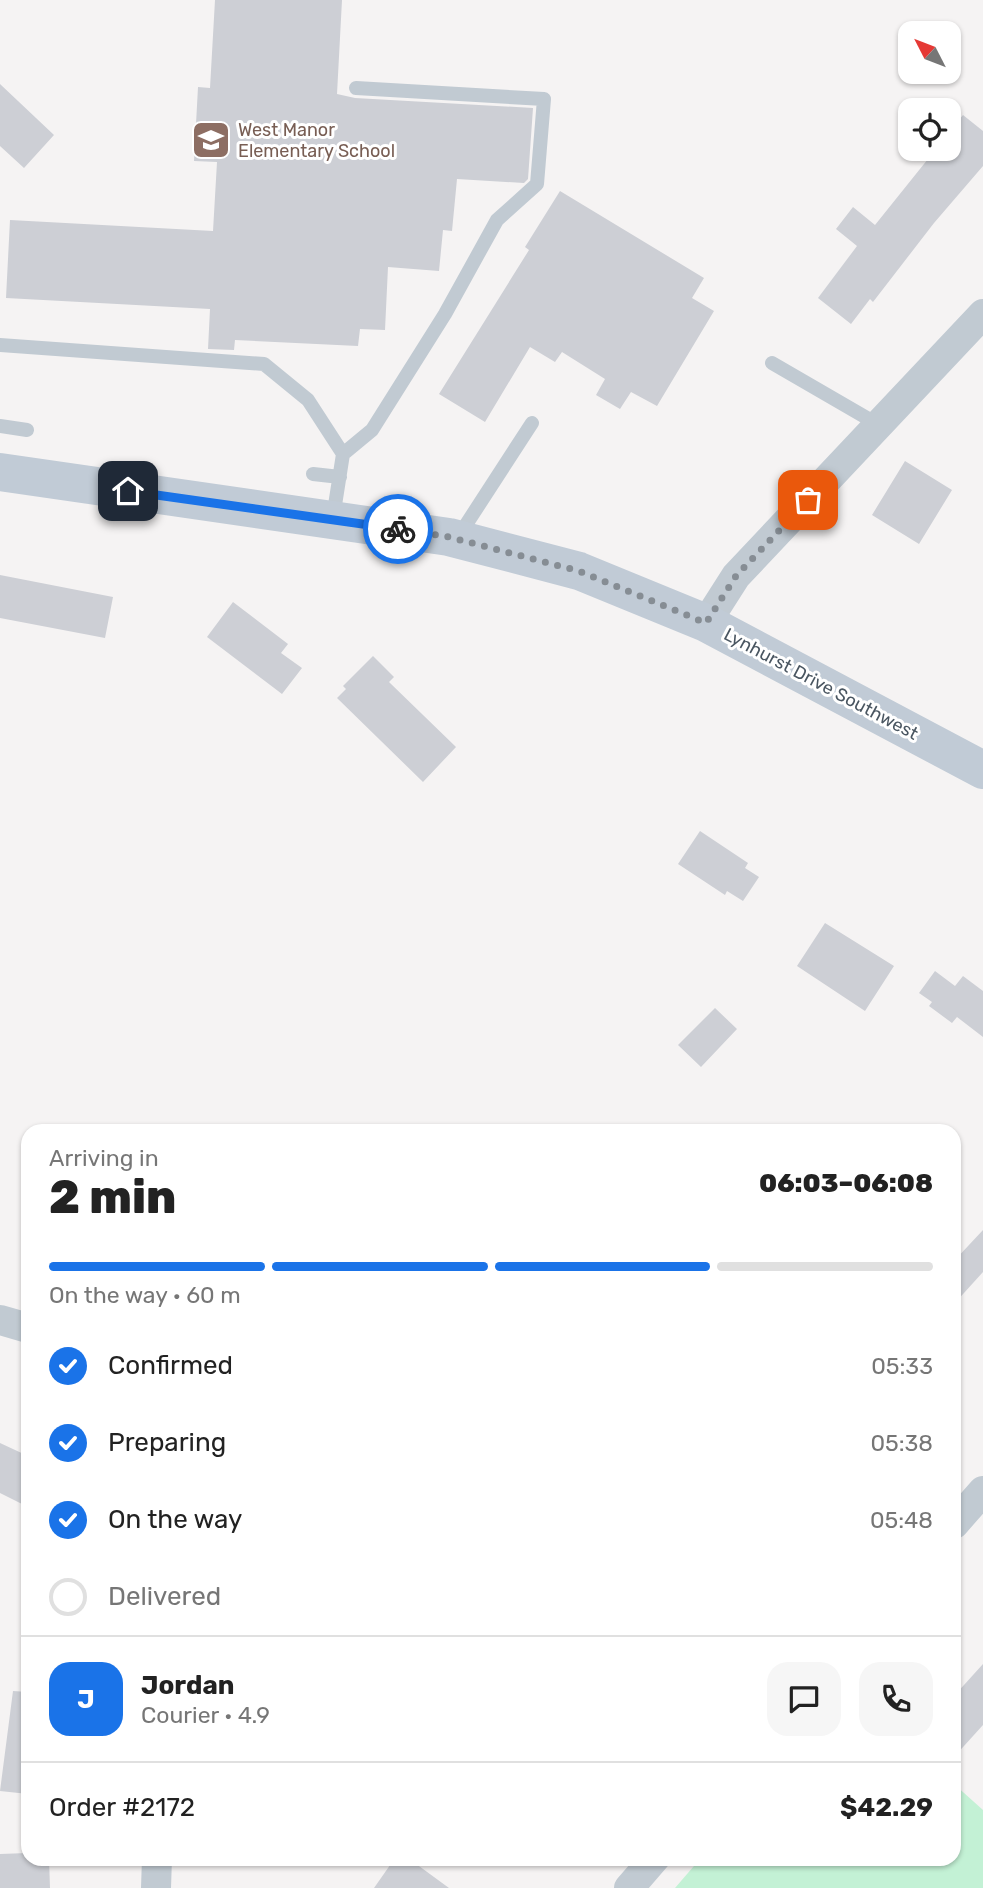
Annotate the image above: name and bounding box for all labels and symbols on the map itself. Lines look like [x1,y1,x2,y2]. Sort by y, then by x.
north arrow [898,21,961,84]
school or university icon: West Manor Elementary School [190,119,232,161]
place label: West Manor Elementary School [238,119,395,162]
pin [98,461,158,521]
pin [778,470,838,530]
courier [363,494,433,564]
street label: Lynhurst Drive Southwest [720,623,922,745]

